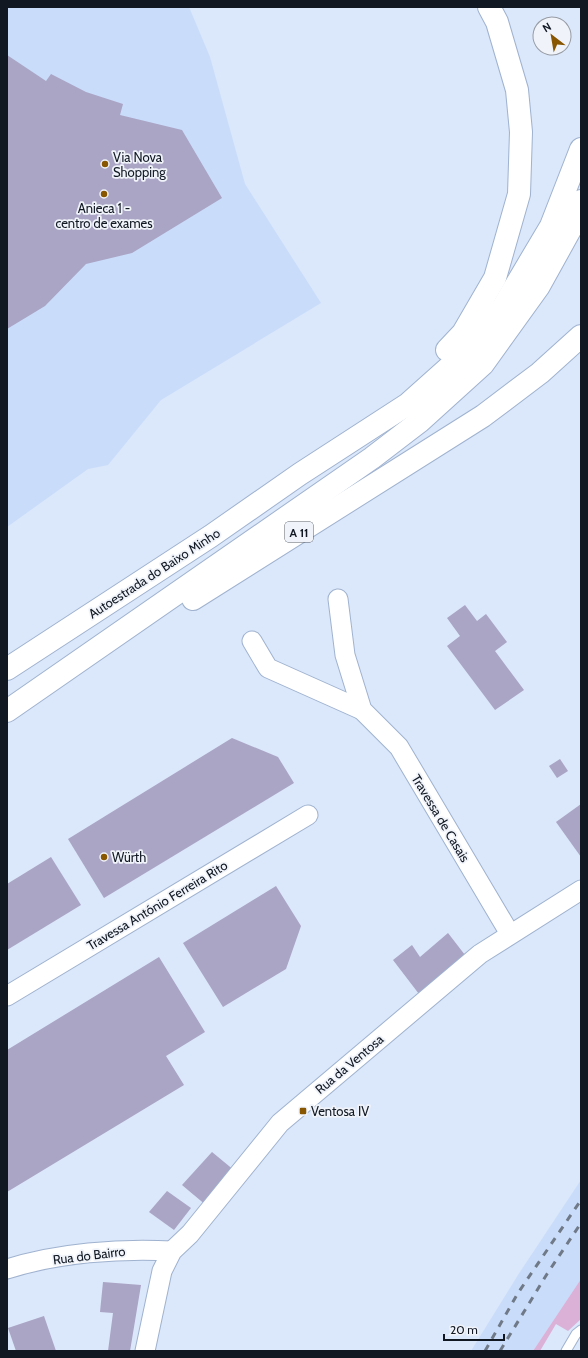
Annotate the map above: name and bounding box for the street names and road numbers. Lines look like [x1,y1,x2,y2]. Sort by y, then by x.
road number: A 11 [285,522,313,542]
street label: Autoestrada do Baixo Minho [85,524,223,622]
street label: Travessa de Casais [409,771,474,865]
street label: Travessa António Ferreira Rito [84,857,230,953]
street label: Rua da Ventosa [312,1030,387,1097]
street label: Rua do Bairro [52,1243,126,1267]

